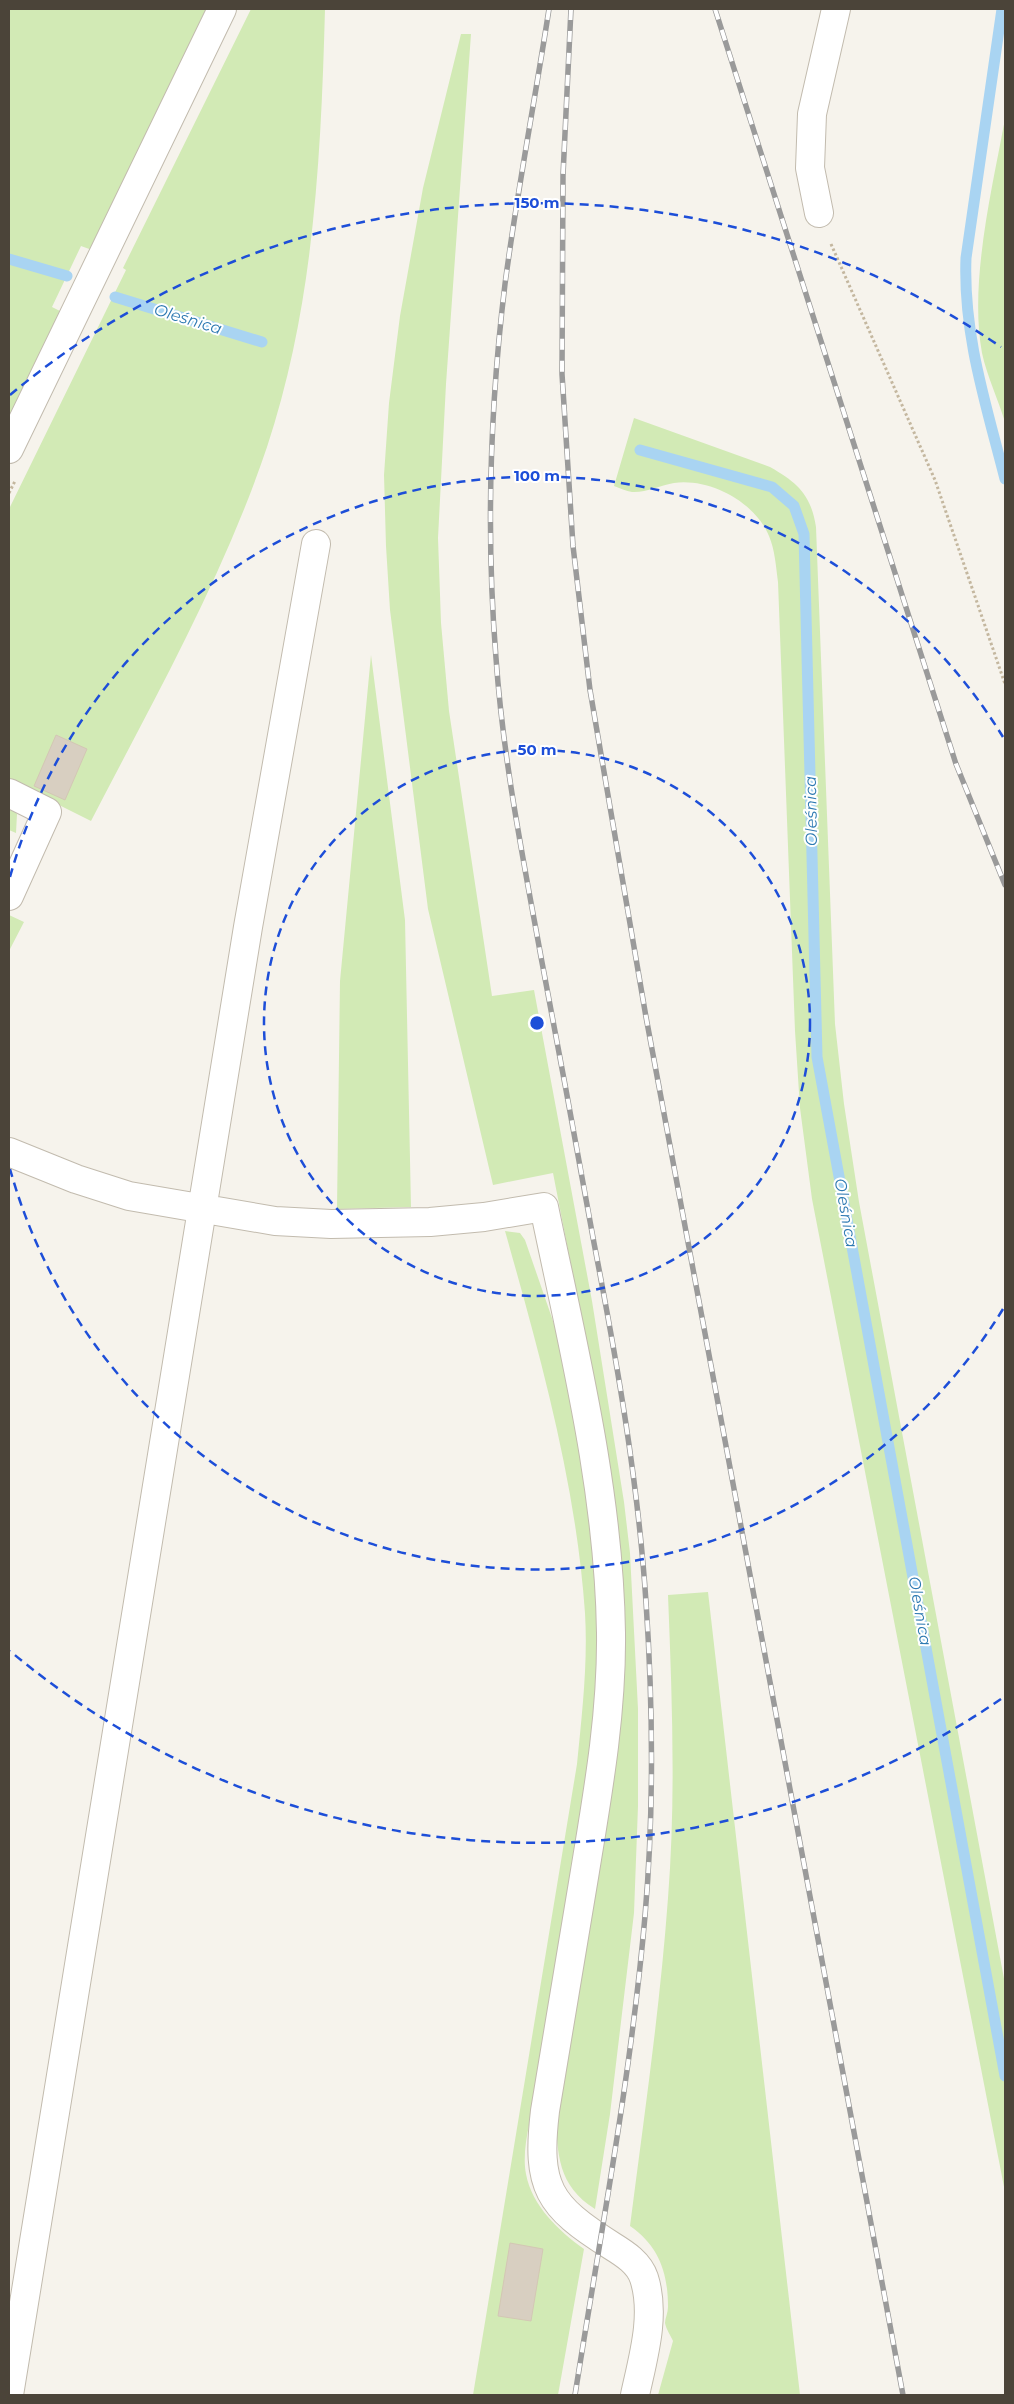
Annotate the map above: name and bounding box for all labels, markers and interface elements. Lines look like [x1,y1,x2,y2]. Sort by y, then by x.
text: 150 m [515,193,559,212]
water label: Oleśnica [152,300,224,338]
text: 100 m [514,466,560,485]
text: 50 m [517,740,557,759]
water label: Oleśnica [801,776,821,846]
centre of rings [528,1014,546,1032]
water label: Oleśnica [831,1177,861,1249]
water label: Oleśnica [905,1575,935,1647]

